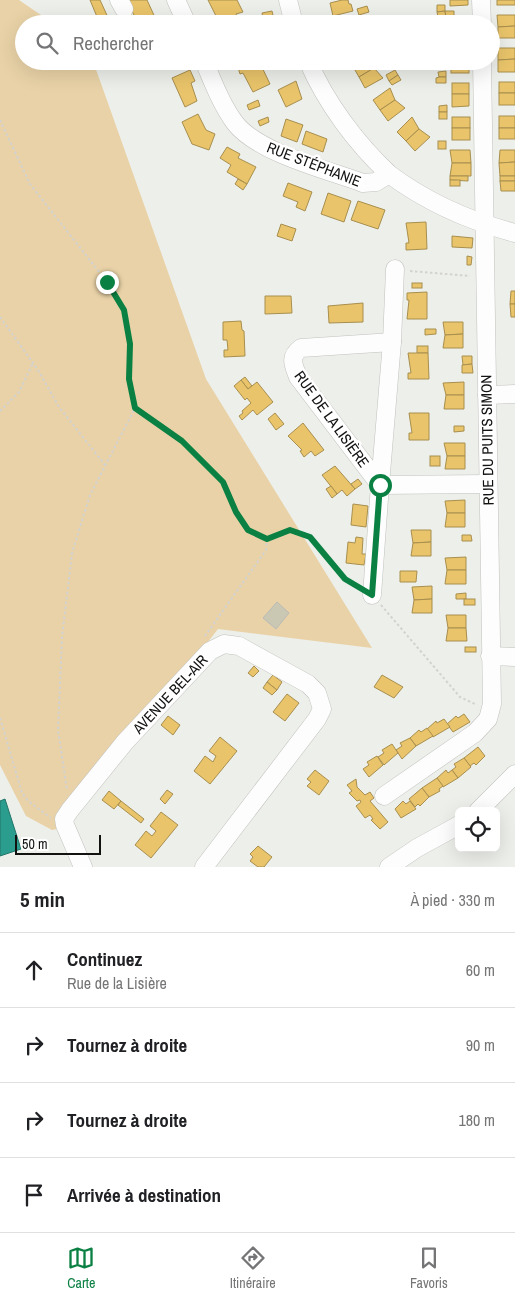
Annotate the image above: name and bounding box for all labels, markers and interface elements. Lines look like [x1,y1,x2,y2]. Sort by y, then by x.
search box [15,15,500,70]
icon: search [33,29,61,57]
text: Rechercher [73,30,154,56]
street label: RUE STÉPHANIE [264,136,364,192]
route end [96,271,119,294]
street label: RUE DE LA LISIÈRE [290,366,374,472]
street label: RUE DU PUITS SIMON [475,375,499,505]
route start [369,474,392,497]
street label: AVENUE BEL-AIR [127,650,212,739]
map controls [455,807,500,852]
button: locate [455,807,500,852]
scale bar [15,832,101,855]
text: 50 m [22,835,48,853]
text: 5 min [20,885,65,914]
text: À pied · 330 m [410,889,495,911]
text: Continuez [67,946,142,972]
icon: ahead [20,956,48,984]
text: 60 m [466,959,495,981]
text: Rue de la Lisière [67,972,167,994]
icon: right [20,1031,48,1059]
text: Tournez à droite [67,1032,187,1058]
text: 90 m [466,1034,495,1056]
icon: right [20,1106,48,1134]
text: Tournez à droite [67,1107,187,1133]
text: 180 m [459,1109,495,1131]
icon: arrive [20,1181,48,1209]
text: Arrivée à destination [67,1182,221,1208]
tab: Carte [67,1244,95,1292]
tab: Itinéraire [230,1244,276,1292]
tab: Favoris [410,1244,448,1292]

